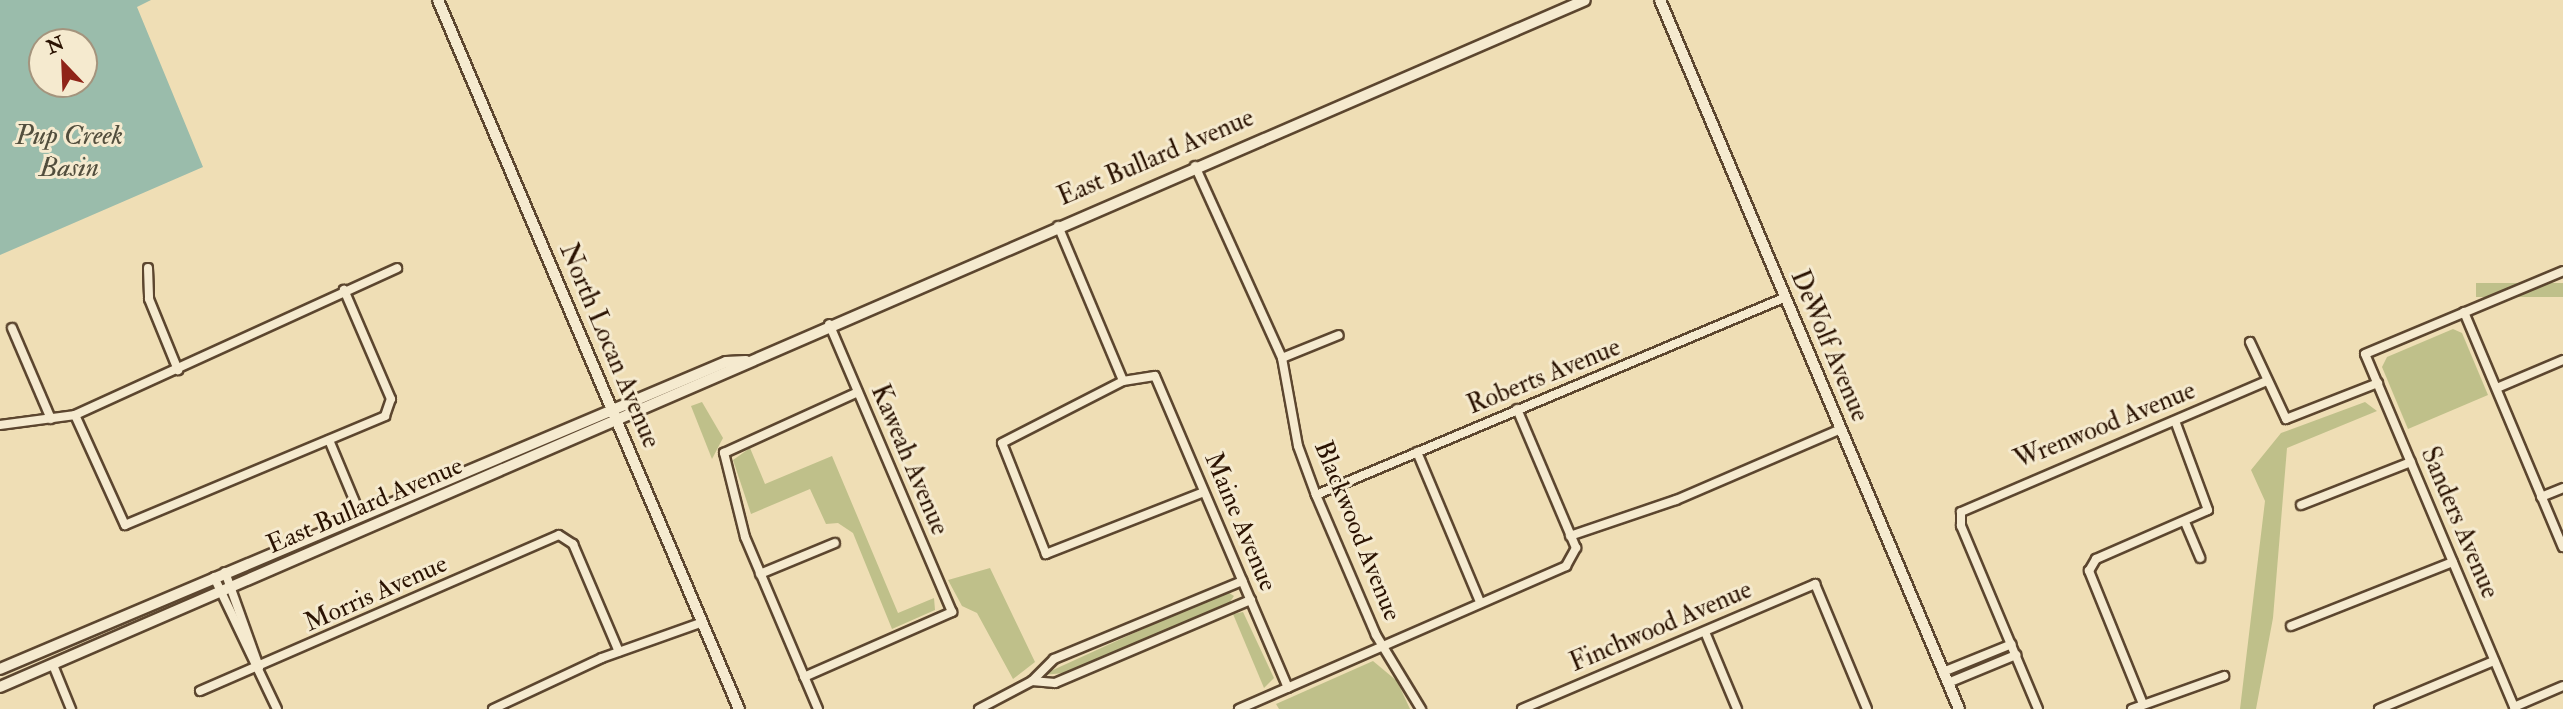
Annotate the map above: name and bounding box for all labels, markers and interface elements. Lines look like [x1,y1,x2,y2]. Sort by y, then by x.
north arrow [28,28,98,98]
text: N [43,31,68,60]
street label: East Bullard Avenue [1053,103,1259,213]
water label: Pup Creek Basin [15,119,123,185]
street label: North Locan Avenue [552,239,666,453]
street label: DeWolf Avenue [1783,266,1875,426]
street label: Roberts Avenue [1463,332,1625,422]
street label: Wrenwood Avenue [2010,376,2200,476]
street label: Kaweah Avenue [863,380,955,540]
street label: Blackwood Avenue [1307,436,1407,626]
street label: Sanders Avenue [2413,443,2505,603]
street label: Maine Avenue [1197,448,1283,596]
street label: East Bullard Avenue [262,451,468,561]
street label: Morris Avenue [300,549,452,639]
street label: Finchwood Avenue [1565,575,1757,679]

